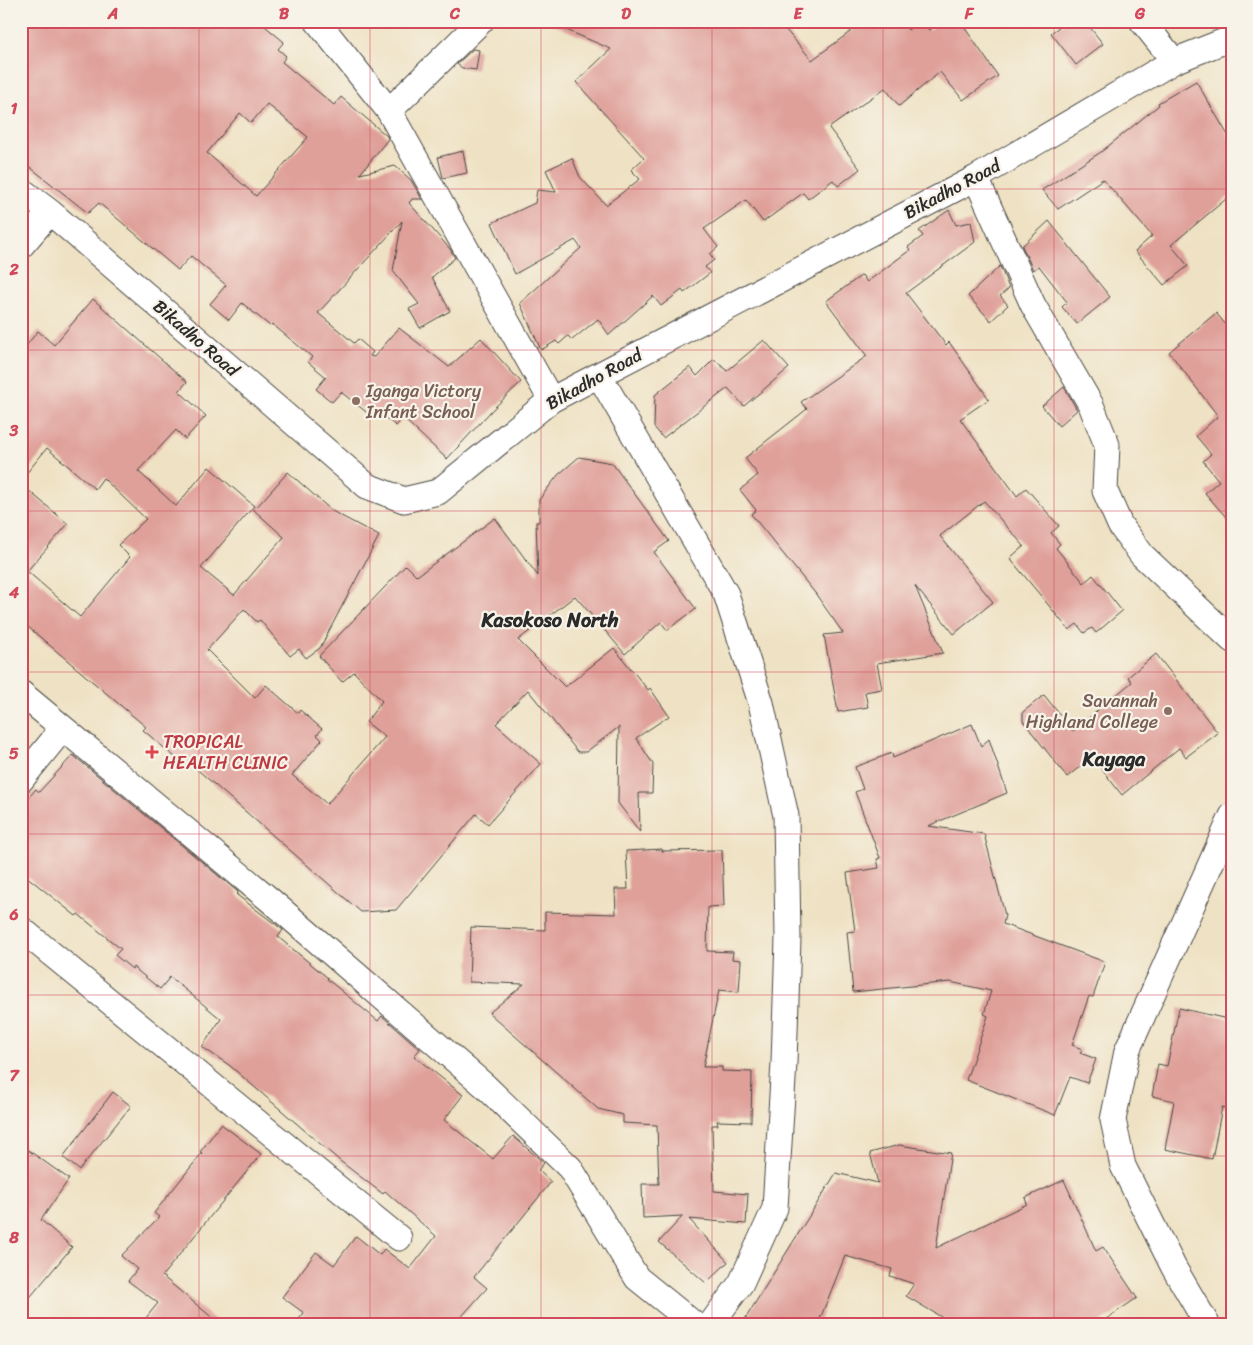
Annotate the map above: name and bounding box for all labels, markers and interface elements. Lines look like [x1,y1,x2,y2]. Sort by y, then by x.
text: A [107,0,118,28]
text: B [279,0,290,28]
text: C [449,0,461,28]
text: D [621,0,631,28]
text: E [794,0,804,28]
text: F [964,0,975,28]
text: G [1134,0,1146,28]
text: 1 [11,94,18,123]
street label: Bikadho Road [898,149,1008,228]
text: 2 [8,255,19,284]
street label: Bikadho Road [145,291,248,386]
street label: Bikadho Road [540,339,649,419]
place label: Iganga Victory Infant School [365,375,482,428]
marker: Iganga Victory Infant School [350,395,362,407]
text: 3 [9,416,19,445]
text: 4 [8,578,19,607]
district label: Kasokoso North [480,603,619,638]
place label: Savannah Highland College [1026,685,1158,738]
marker: Savannah Highland College [1162,705,1174,717]
place label: TROPICAL HEALTH CLINIC [163,726,288,779]
text: 5 [9,739,19,768]
district label: Kayaga [1082,742,1146,777]
marker: TROPICAL HEALTH CLINIC [145,745,159,759]
text: 6 [8,900,19,929]
text: 7 [9,1061,20,1090]
text: 8 [8,1223,19,1252]

